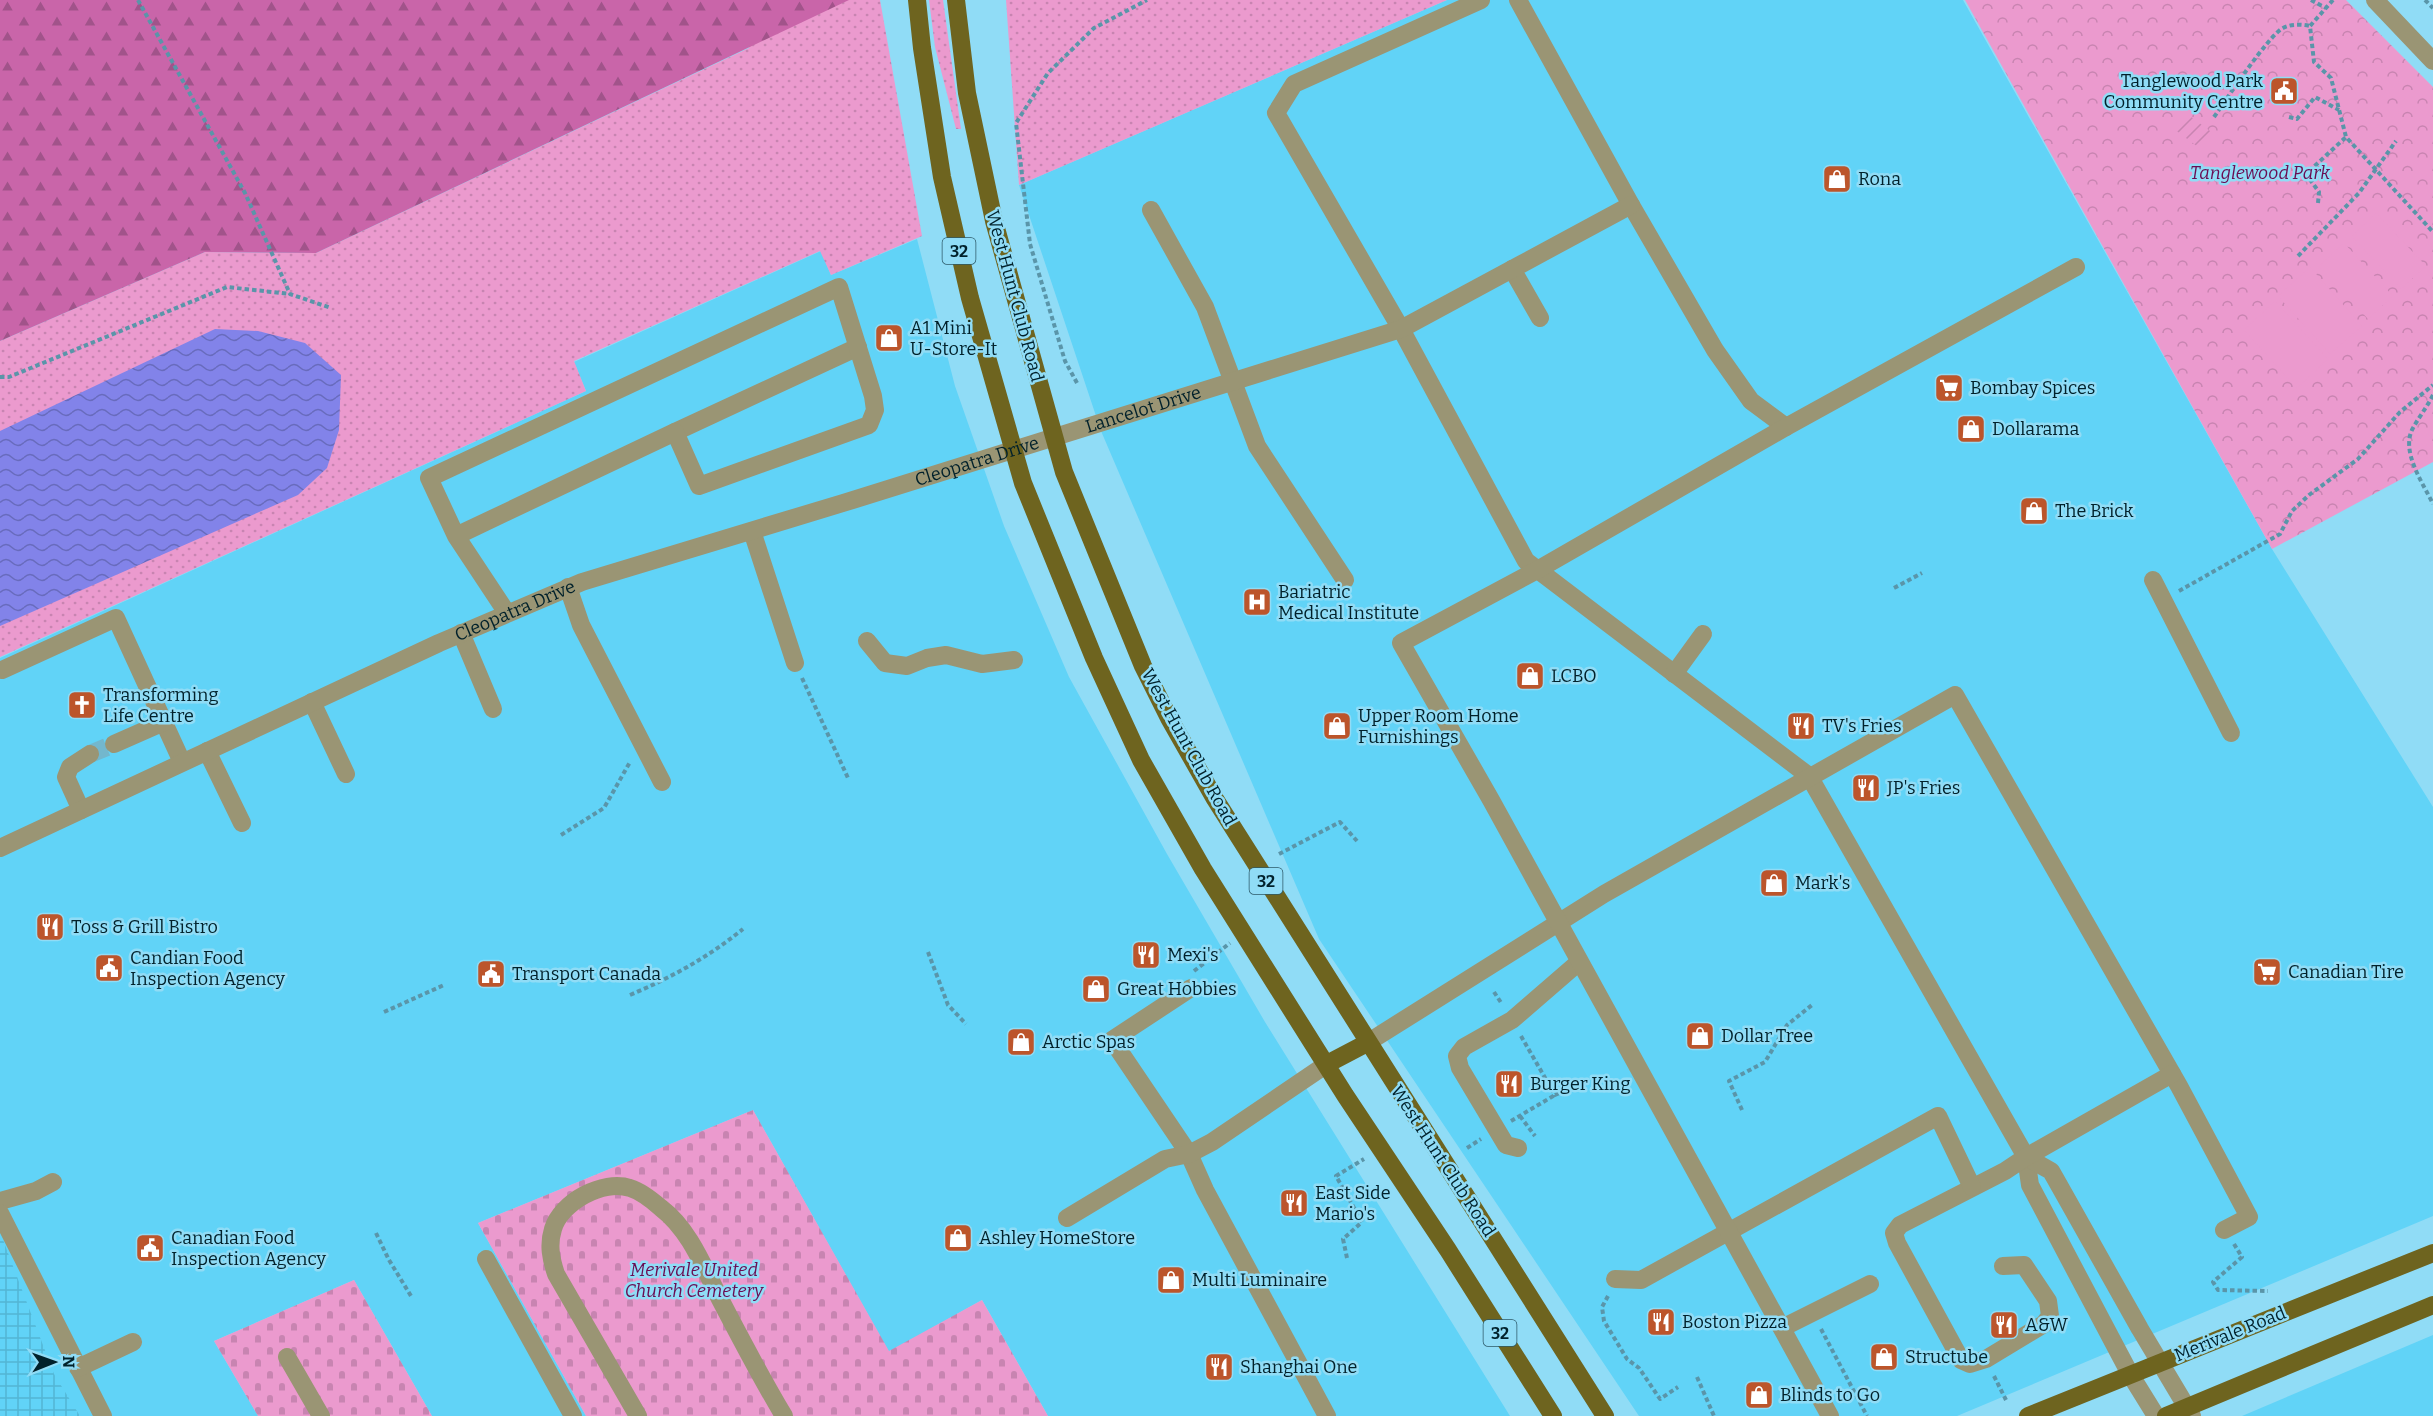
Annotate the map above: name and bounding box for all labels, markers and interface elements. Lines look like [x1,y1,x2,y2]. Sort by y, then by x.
place label: Tanglewood Park Community Centre [2104,70,2264,113]
public building icon: Tanglewood Park Community Centre [2268,75,2300,107]
park label: Tanglewood Park [2190,162,2330,184]
shop icon: Rona [1821,163,1853,195]
place label: Rona [1858,168,1901,190]
street label: West Hunt Club Road [982,208,1049,384]
road number: 32 [942,238,976,264]
place label: A1 Mini U-Store-It [910,317,998,360]
shop icon: A1 Mini U-Store-It [873,322,905,354]
supermarket icon: Bombay Spices [1933,372,1965,404]
place label: Bombay Spices [1970,377,2095,399]
street label: Lancelot Drive [1083,381,1204,438]
shop icon: Dollarama [1955,413,1987,445]
place label: Dollarama [1992,418,2080,440]
street label: Cleopatra Drive [912,432,1042,491]
shop icon: The Brick [2018,495,2050,527]
place label: The Brick [2055,500,2134,522]
street label: Cleopatra Drive [451,575,578,646]
place label: Bariatric Medical Institute [1278,581,1419,624]
hospital icon: Bariatric Medical Institute [1241,586,1273,618]
shop icon: LCBO [1514,660,1546,692]
street label: West Hunt Club Road [1137,665,1242,830]
place label: LCBO [1551,665,1597,687]
place label: Transforming Life Centre [103,684,218,727]
church icon: Transforming Life Centre [66,689,98,721]
place label: Upper Room Home Furnishings [1358,705,1519,748]
shop icon: Upper Room Home Furnishings [1321,710,1353,742]
restaurant icon: TV's Fries [1785,710,1817,742]
place label: TV's Fries [1822,715,1902,737]
restaurant icon: JP's Fries [1850,772,1882,804]
place label: JP's Fries [1886,777,1960,799]
shop icon: Mark's [1758,867,1790,899]
road number: 32 [1250,868,1282,894]
place label: Mark's [1795,872,1850,894]
restaurant icon: Toss & Grill Bistro [34,911,66,943]
place label: Toss & Grill Bistro [71,916,218,938]
restaurant icon: Mexi's [1130,939,1162,971]
place label: Mexi's [1167,944,1219,966]
place label: Candian Food Inspection Agency [130,947,285,990]
public building icon: Candian Food Inspection Agency [93,952,125,984]
supermarket icon: Canadian Tire [2251,956,2283,988]
public building icon: Transport Canada [475,958,507,990]
place label: Canadian Tire [2288,961,2404,983]
place label: Transport Canada [512,963,661,985]
shop icon: Great Hobbies [1080,973,1112,1005]
place label: Great Hobbies [1117,978,1237,1000]
shop icon: Dollar Tree [1684,1020,1716,1052]
place label: Dollar Tree [1721,1025,1813,1047]
shop icon: Arctic Spas [1005,1026,1037,1058]
place label: Arctic Spas [1042,1031,1135,1053]
restaurant icon: Burger King [1493,1068,1525,1100]
place label: Burger King [1530,1073,1631,1095]
street label: West Hunt Club Road [1386,1081,1500,1241]
place label: East Side Mario's [1315,1182,1391,1225]
restaurant icon: East Side Mario's [1278,1187,1310,1219]
shop icon: Ashley HomeStore [942,1222,974,1254]
place label: Canadian Food Inspection Agency [171,1227,326,1270]
place label: Ashley HomeStore [979,1227,1135,1249]
public building icon: Canadian Food Inspection Agency [134,1232,166,1264]
park label: Merivale United Church Cemetery [625,1259,764,1302]
shop icon: Multi Luminaire [1155,1264,1187,1296]
place label: Multi Luminaire [1192,1269,1327,1291]
street label: Merivale Road [2171,1302,2289,1366]
restaurant icon: Boston Pizza [1645,1306,1677,1338]
restaurant icon: A&W [1988,1309,2020,1341]
place label: Boston Pizza [1682,1311,1787,1333]
place label: A&W [2025,1314,2068,1336]
road number: 32 [1484,1320,1516,1346]
north arrow [24,1332,84,1392]
shop icon: Structube [1868,1341,1900,1373]
place label: Structube [1905,1346,1988,1368]
restaurant icon: Shanghai One [1203,1351,1235,1383]
text: N [59,1355,78,1368]
place label: Shanghai One [1240,1356,1357,1378]
shop icon: Blinds to Go [1743,1379,1775,1411]
place label: Blinds to Go [1780,1384,1880,1406]

